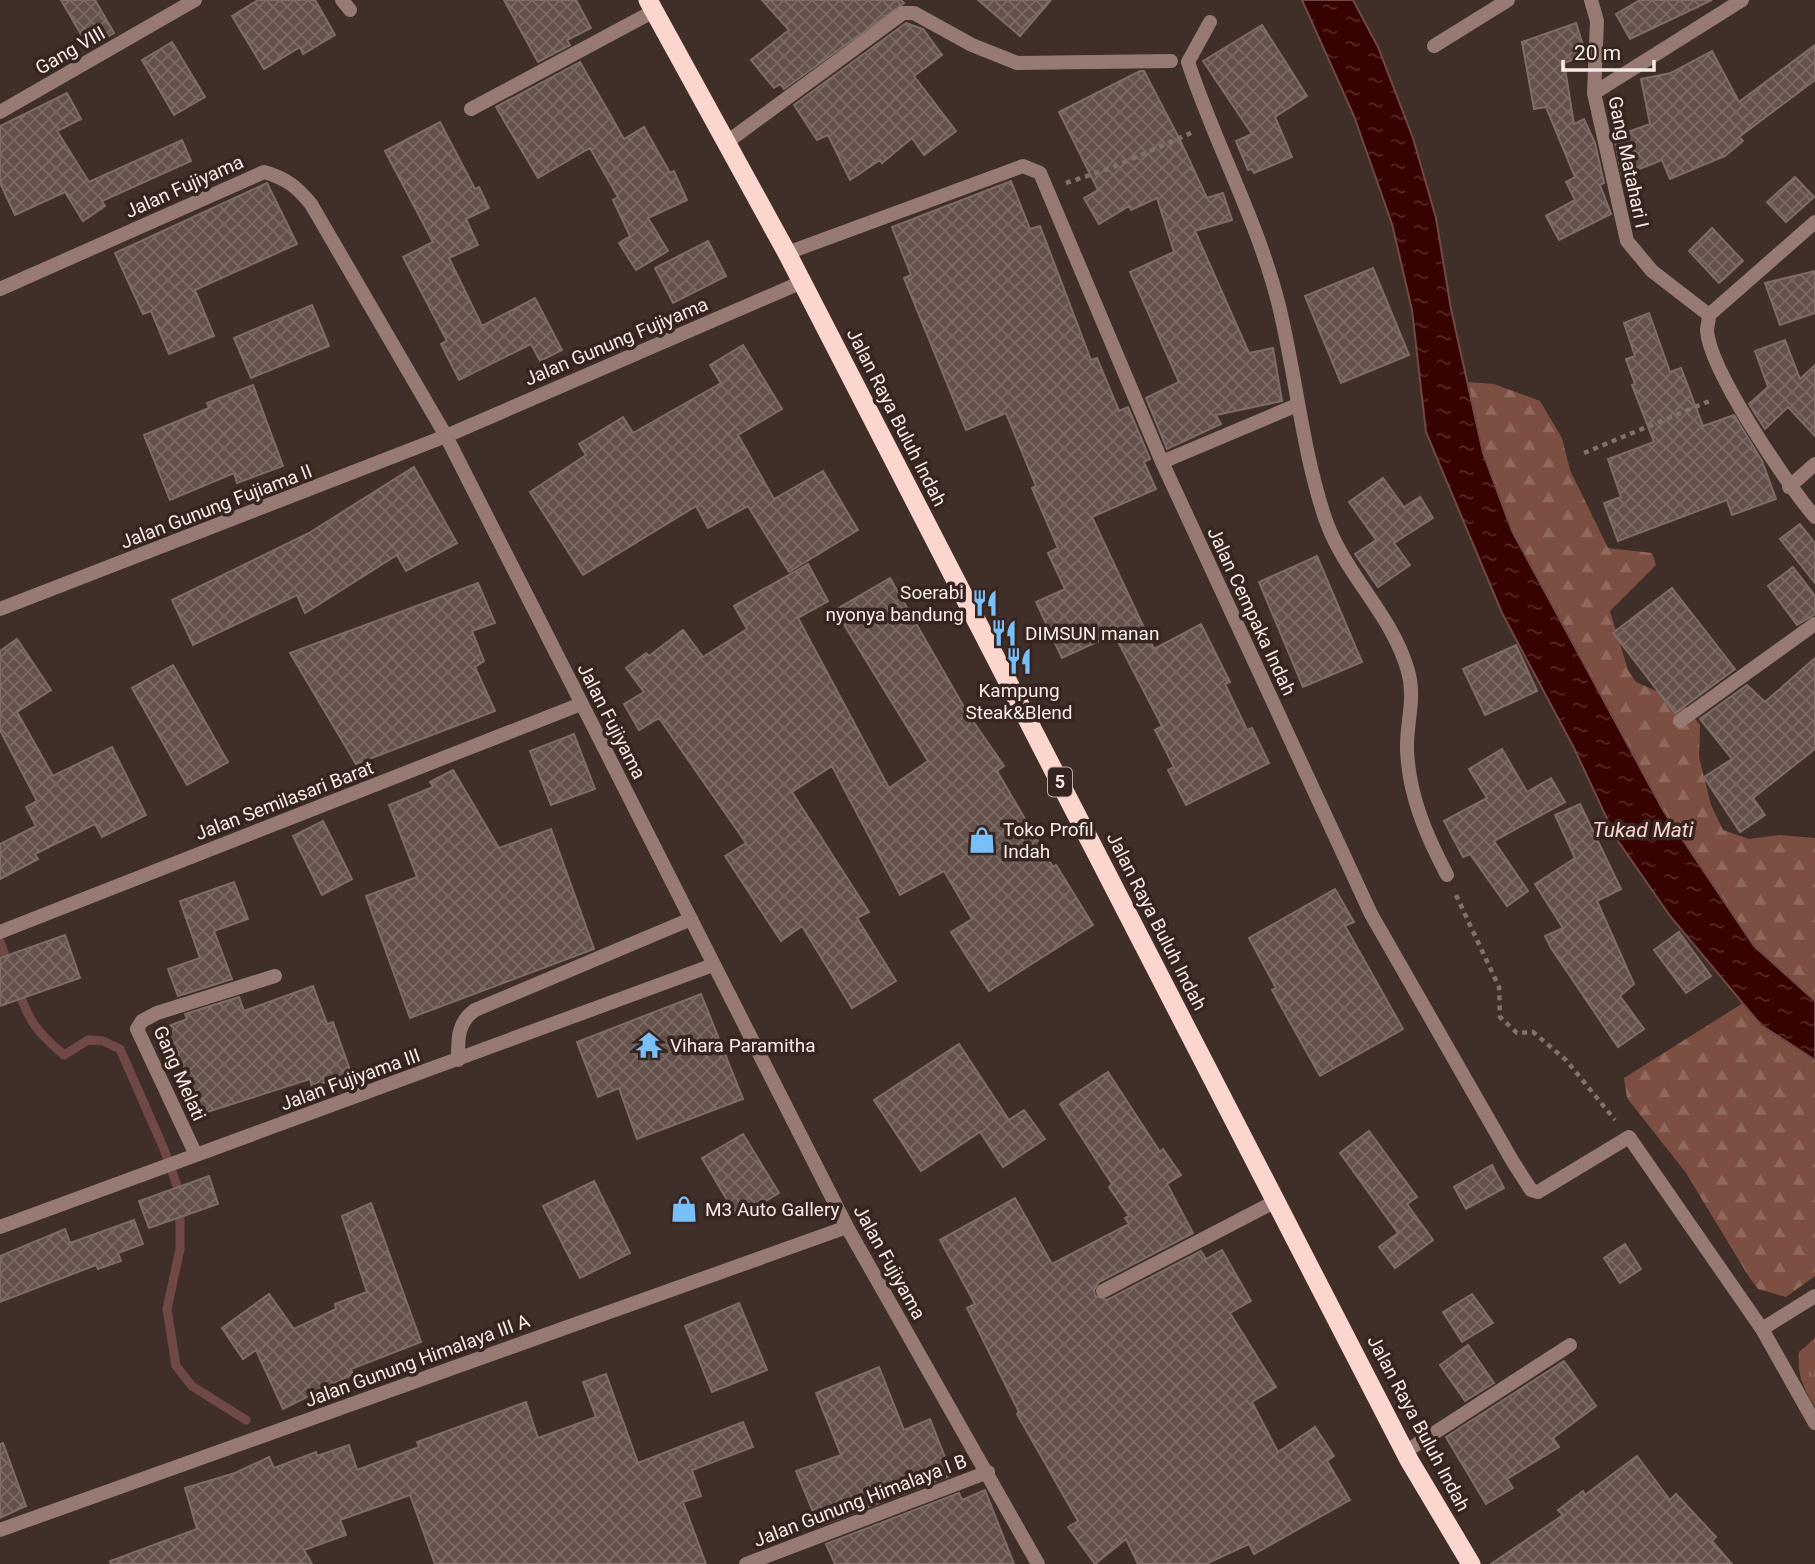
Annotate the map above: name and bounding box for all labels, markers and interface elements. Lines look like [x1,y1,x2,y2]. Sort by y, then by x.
street label: Gang VIII [31,21,109,80]
scale bar [1563,28,1654,72]
text: 20 m [1574,41,1621,65]
street label: Gang Matahari I [1603,94,1654,230]
street label: Jalan Fujiyama [121,150,247,223]
street label: Jalan Gunung Fujiyama [521,292,712,391]
street label: Jalan Raya Buluh Indah [842,324,951,510]
street label: Jalan Gunung Fujiama II [117,459,315,554]
street label: Jalan Cempaka Indah [1202,523,1301,699]
place label: Soerabi nyonya bandung [826,581,964,626]
restaurant icon: Soerabi nyonya bandung [970,588,1000,618]
restaurant icon: DIMSUN manan [989,618,1019,648]
place label: DIMSUN manan [1025,622,1159,645]
restaurant icon: Kampung Steak&Blend [1004,646,1034,676]
street label: Jalan Fujiyama [572,659,651,783]
place label: Kampung Steak&Blend [965,679,1073,724]
street label: Jalan Semilasari Barat [192,756,377,845]
road number: 5 [1048,768,1072,796]
place label: Toko Profil Indah [1003,818,1094,863]
water label: Tukad Mati [1593,818,1694,842]
shop icon: Toko Profil Indah [967,825,997,855]
street label: Jalan Raya Buluh Indah [1102,828,1211,1014]
street label: Gang Melati [148,1022,211,1124]
temple icon: Vihara Paramitha [634,1030,664,1060]
place label: Vihara Paramitha [670,1034,816,1057]
street label: Jalan Fujiyama III [277,1043,423,1115]
shop icon: M3 Auto Gallery [669,1194,699,1224]
place label: M3 Auto Gallery [705,1198,840,1221]
street label: Jalan Fujiyama [849,1201,930,1323]
street label: Jalan Gunung Himalaya III A [302,1309,533,1412]
street label: Jalan Raya Buluh Indah [1362,1331,1475,1515]
street label: Jalan Gunung Himalaya I B [750,1449,970,1552]

